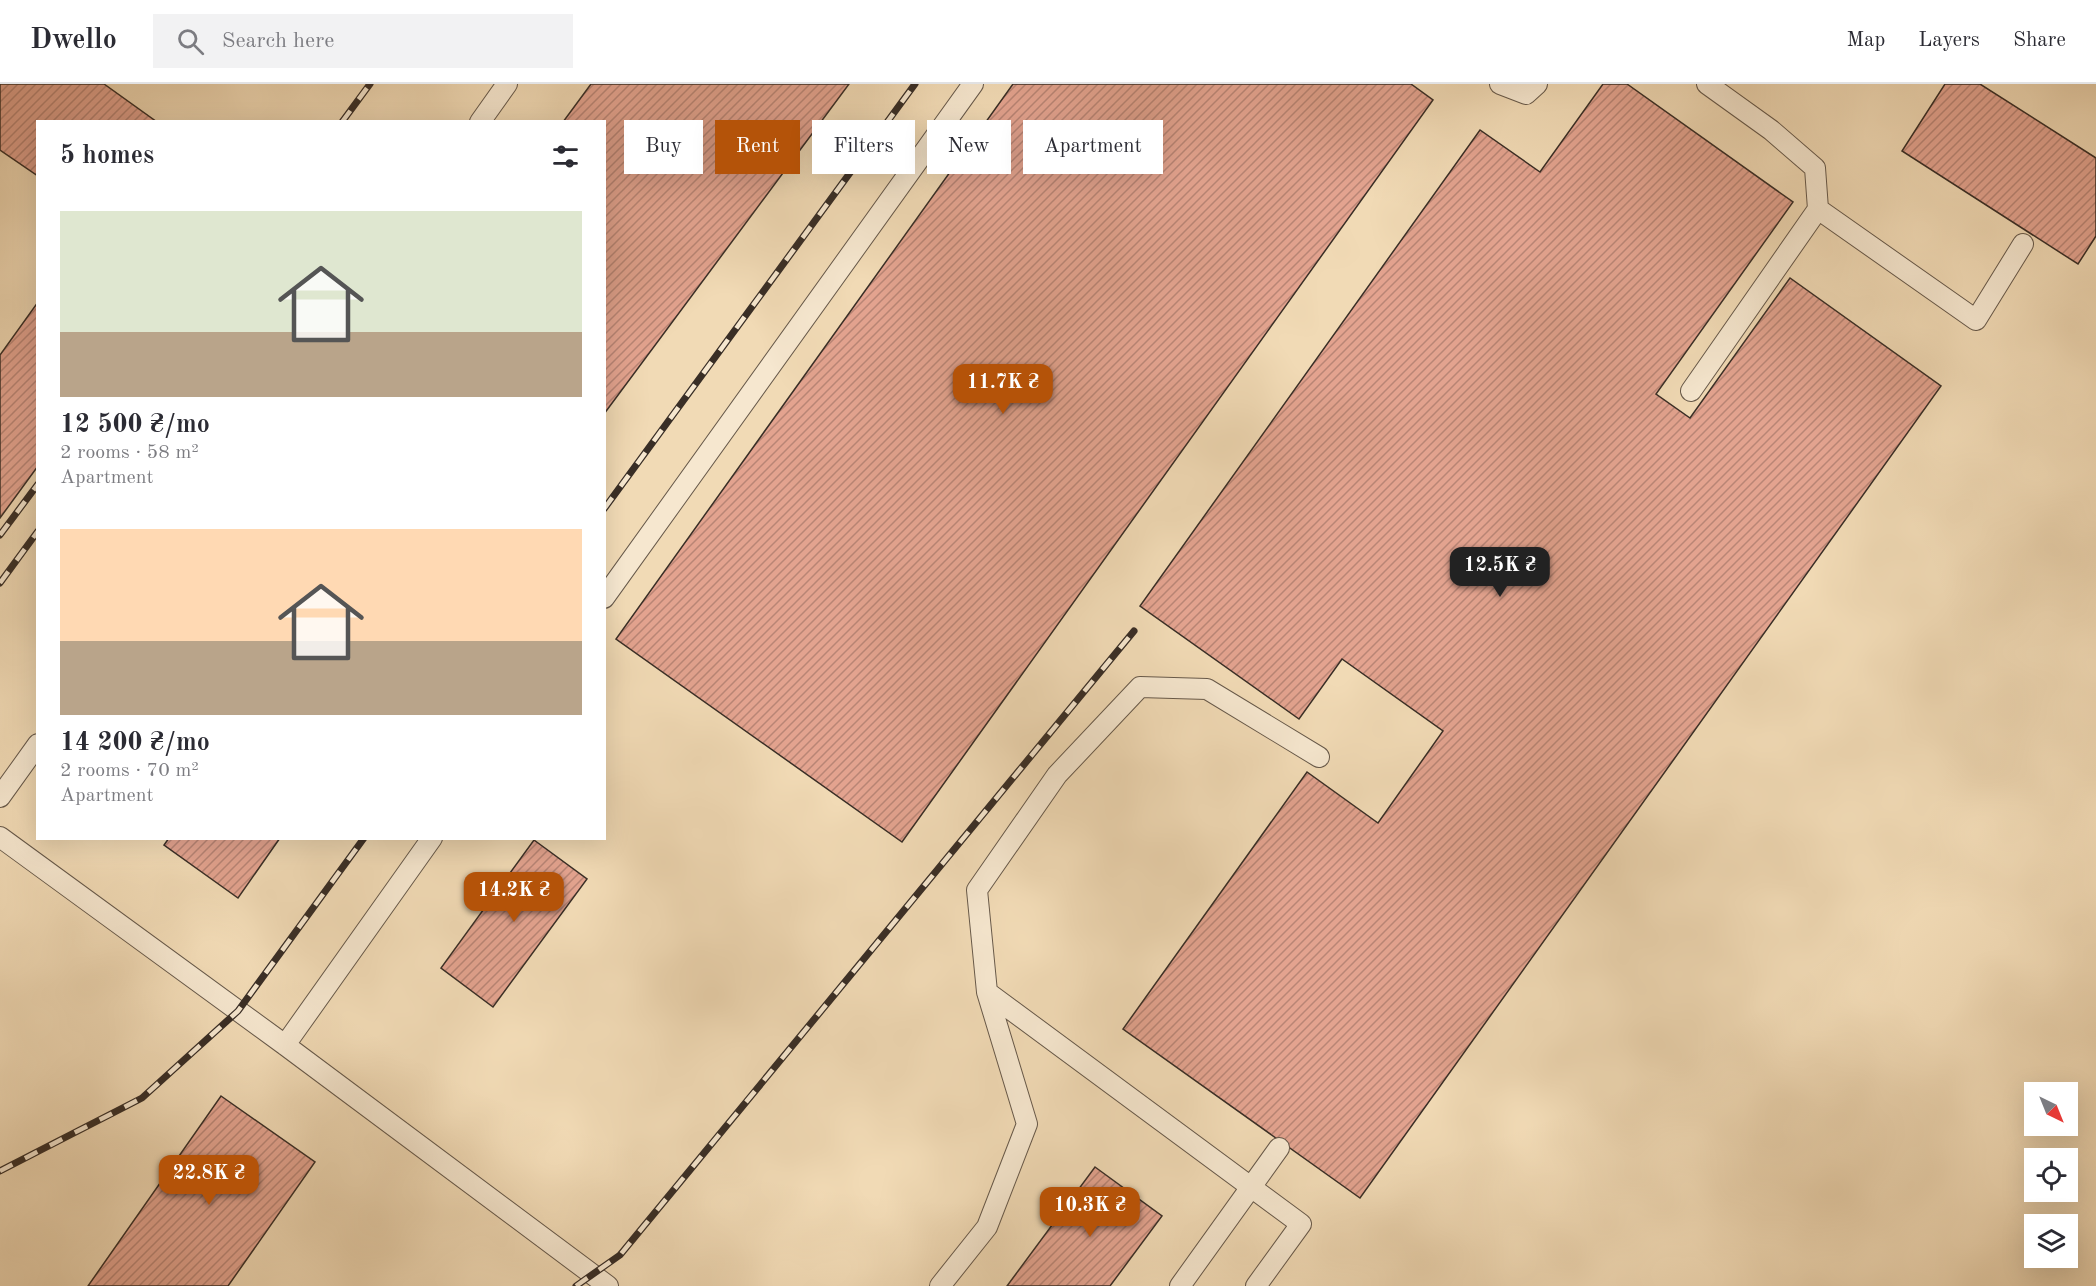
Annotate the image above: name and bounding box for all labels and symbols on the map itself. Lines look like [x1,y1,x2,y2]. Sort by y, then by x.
pin: 11.7K ₴ [948,364,1058,415]
pin: 12.5K ₴ [1445,547,1555,598]
pin: 14.2K ₴ [459,872,569,923]
north arrow [2024,1082,2078,1136]
pin: 22.8K ₴ [154,1155,264,1206]
pin: 10.3K ₴ [1035,1187,1145,1238]

